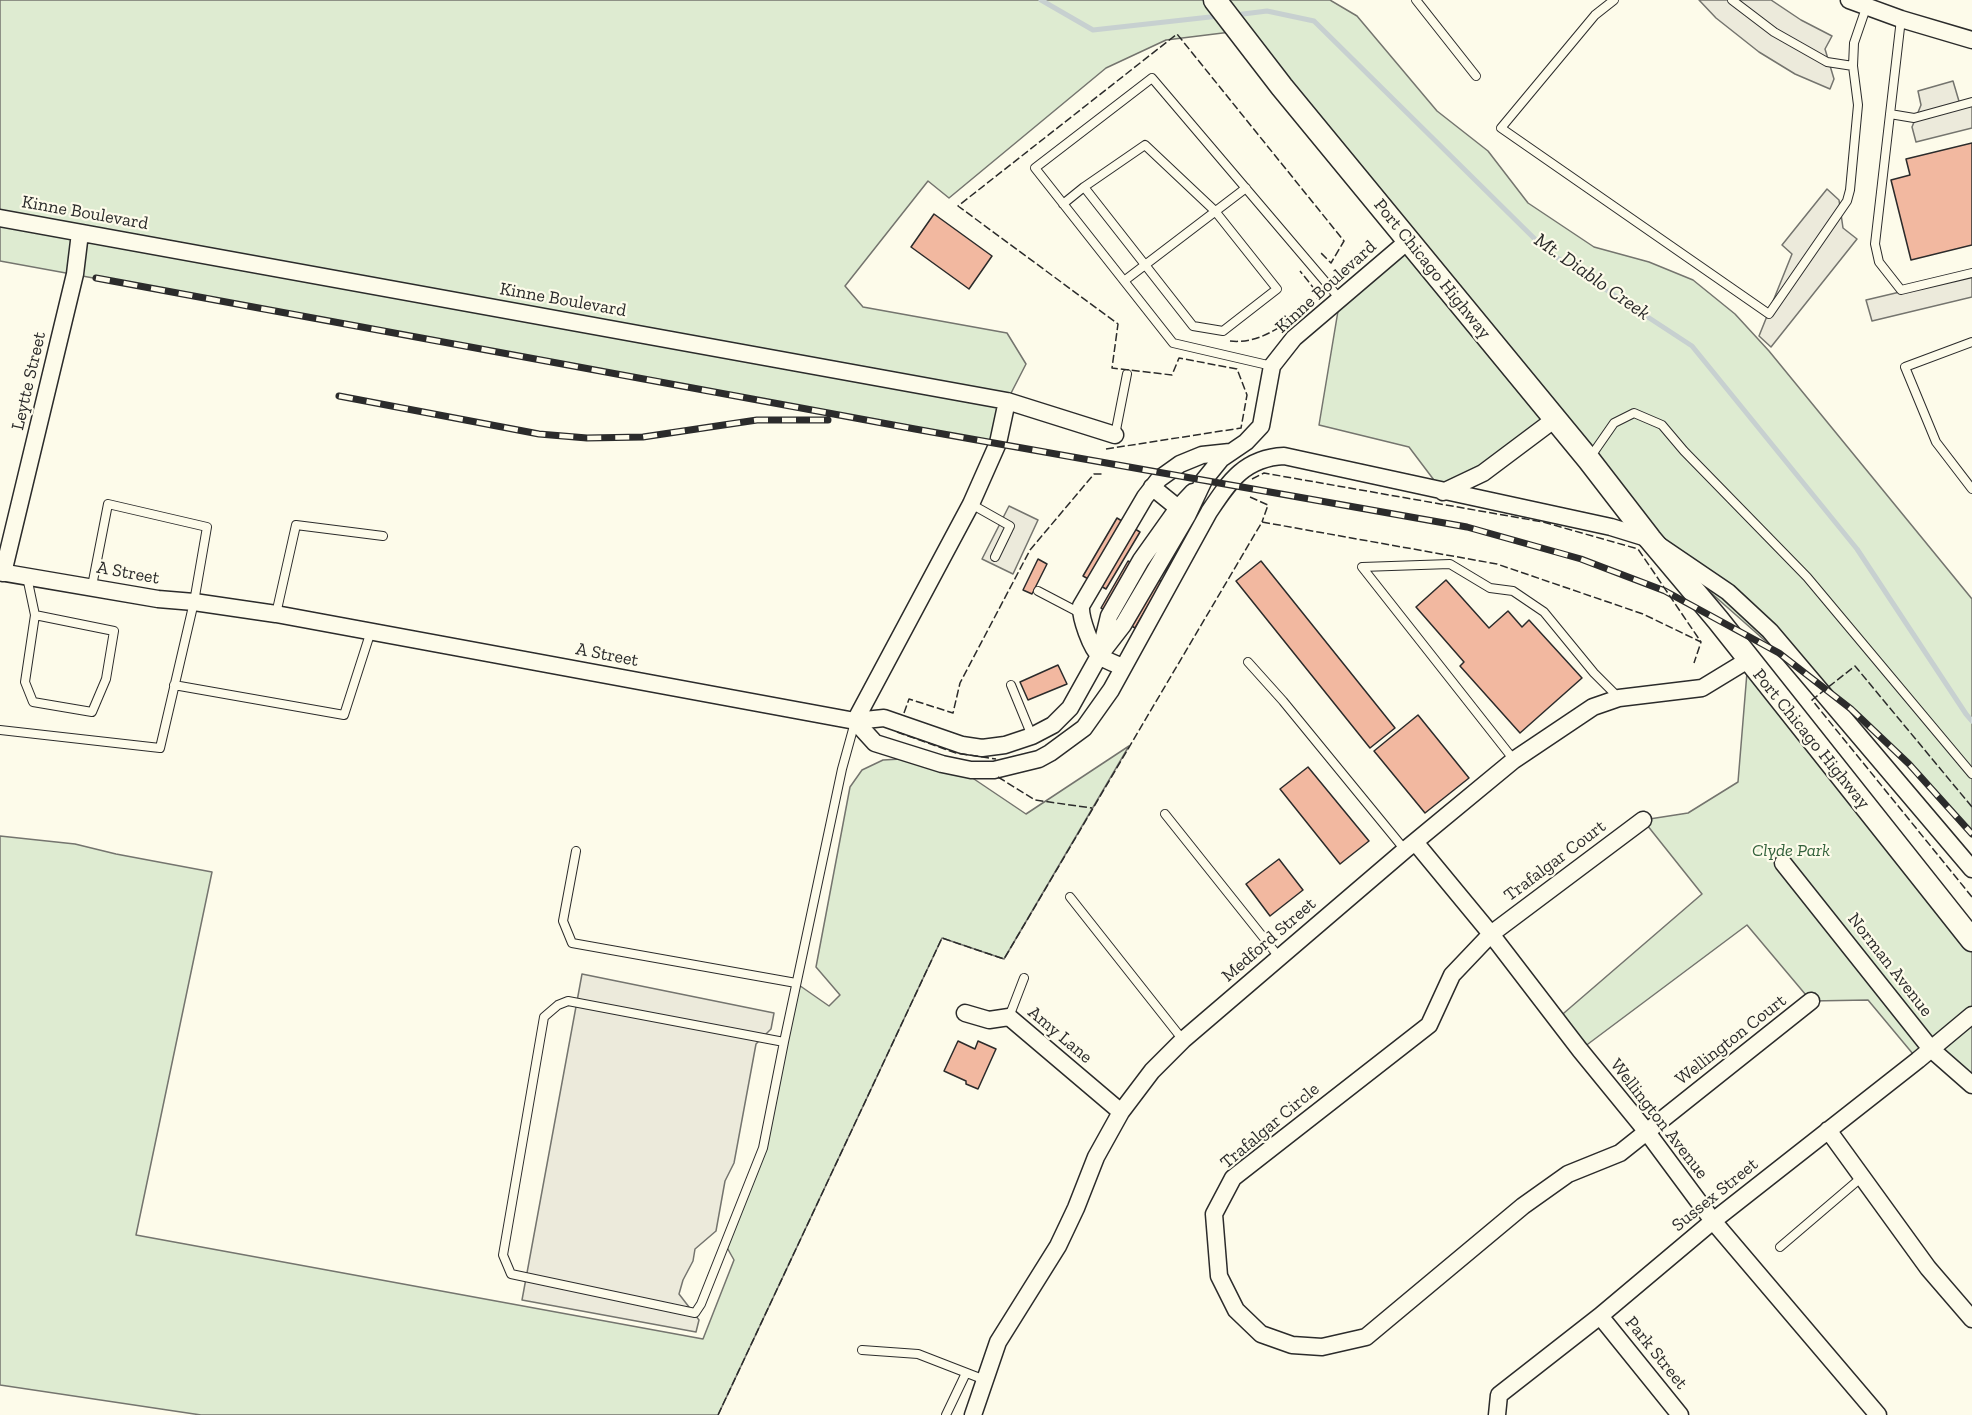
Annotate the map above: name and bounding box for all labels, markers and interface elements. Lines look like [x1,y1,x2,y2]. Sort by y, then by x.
street label: Kinne Boulevard [20,191,150,235]
street label: Port Chicago Highway [1369,195,1495,343]
water label: Mt. Diablo Creek [1530,228,1654,326]
street label: Kinne Boulevard [1271,236,1381,338]
street label: Kinne Boulevard [498,278,628,322]
street label: Leytte Street [7,330,51,432]
street label: A Street [95,557,161,589]
street label: A Street [574,638,640,672]
street label: Port Chicago Highway [1748,665,1874,813]
street label: Trafalgar Court [1500,816,1610,906]
park label: Clyde Park [1752,840,1830,862]
street label: Medford Street [1218,893,1320,987]
street label: Norman Avenue [1843,909,1937,1021]
street label: Wellington Court [1671,990,1791,1090]
street label: Amy Lane [1023,1002,1097,1068]
street label: Wellington Avenue [1605,1055,1713,1183]
street label: Trafalgar Circle [1216,1078,1324,1174]
street label: Sussex Street [1668,1154,1762,1236]
street label: Park Street [1620,1312,1692,1394]

